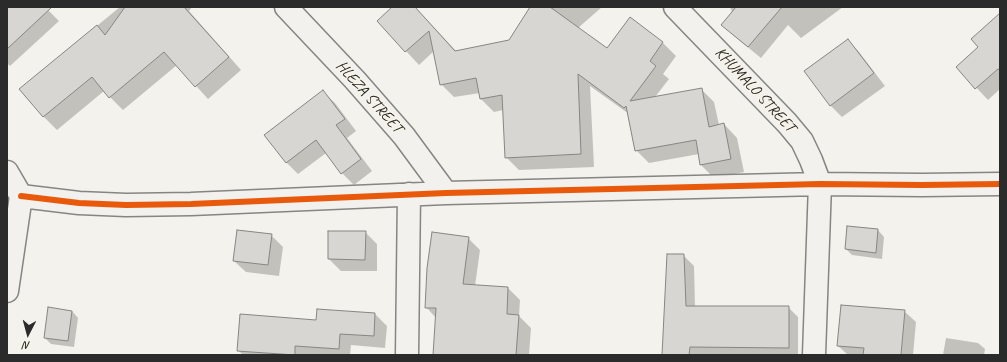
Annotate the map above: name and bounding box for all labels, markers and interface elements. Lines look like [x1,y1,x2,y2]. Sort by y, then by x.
street label: KHUMALO STREET [711,43,799,137]
street label: HLEZA STREET [331,57,407,137]
north arrow [8,314,48,354]
text: N [23,339,31,353]

